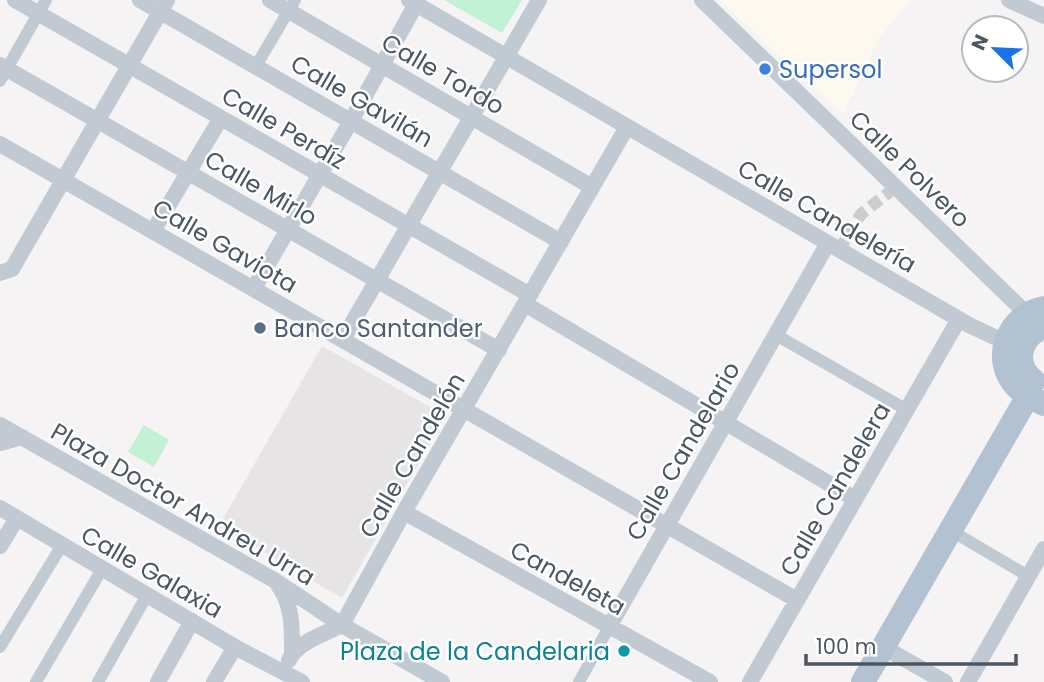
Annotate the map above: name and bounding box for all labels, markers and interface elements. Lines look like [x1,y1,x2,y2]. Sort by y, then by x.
north arrow [960,14,1030,84]
street label: Calle Tordo [376,26,510,122]
text: N [965,30,995,54]
street label: Calle Gavilán [285,47,439,155]
place label: Supersol [779,53,882,86]
marker: Supersol [757,61,773,77]
street label: Calle Perdíz [216,79,352,177]
street label: Calle Polvero [843,103,977,235]
street label: Calle Mirlo [199,143,323,233]
street label: Calle Candelería [732,151,922,281]
street label: Calle Gaviota [146,191,304,301]
place label: Banco Santander [274,312,483,345]
marker: Banco Santander [252,320,268,336]
street label: Calle Candelario [618,356,748,546]
street label: Calle Candelón [351,366,473,544]
street label: Calle Candelera [772,396,898,582]
street label: Plaza Doctor Andreu Urra [45,415,321,593]
street label: Calle Galaxia [75,518,229,626]
street label: Candeleta [504,533,632,623]
scale bar [806,622,1016,666]
text: 100 m [816,632,876,661]
place label: Plaza de la Candelaria [340,635,610,668]
marker: Plaza de la Candelaria [616,643,632,659]

